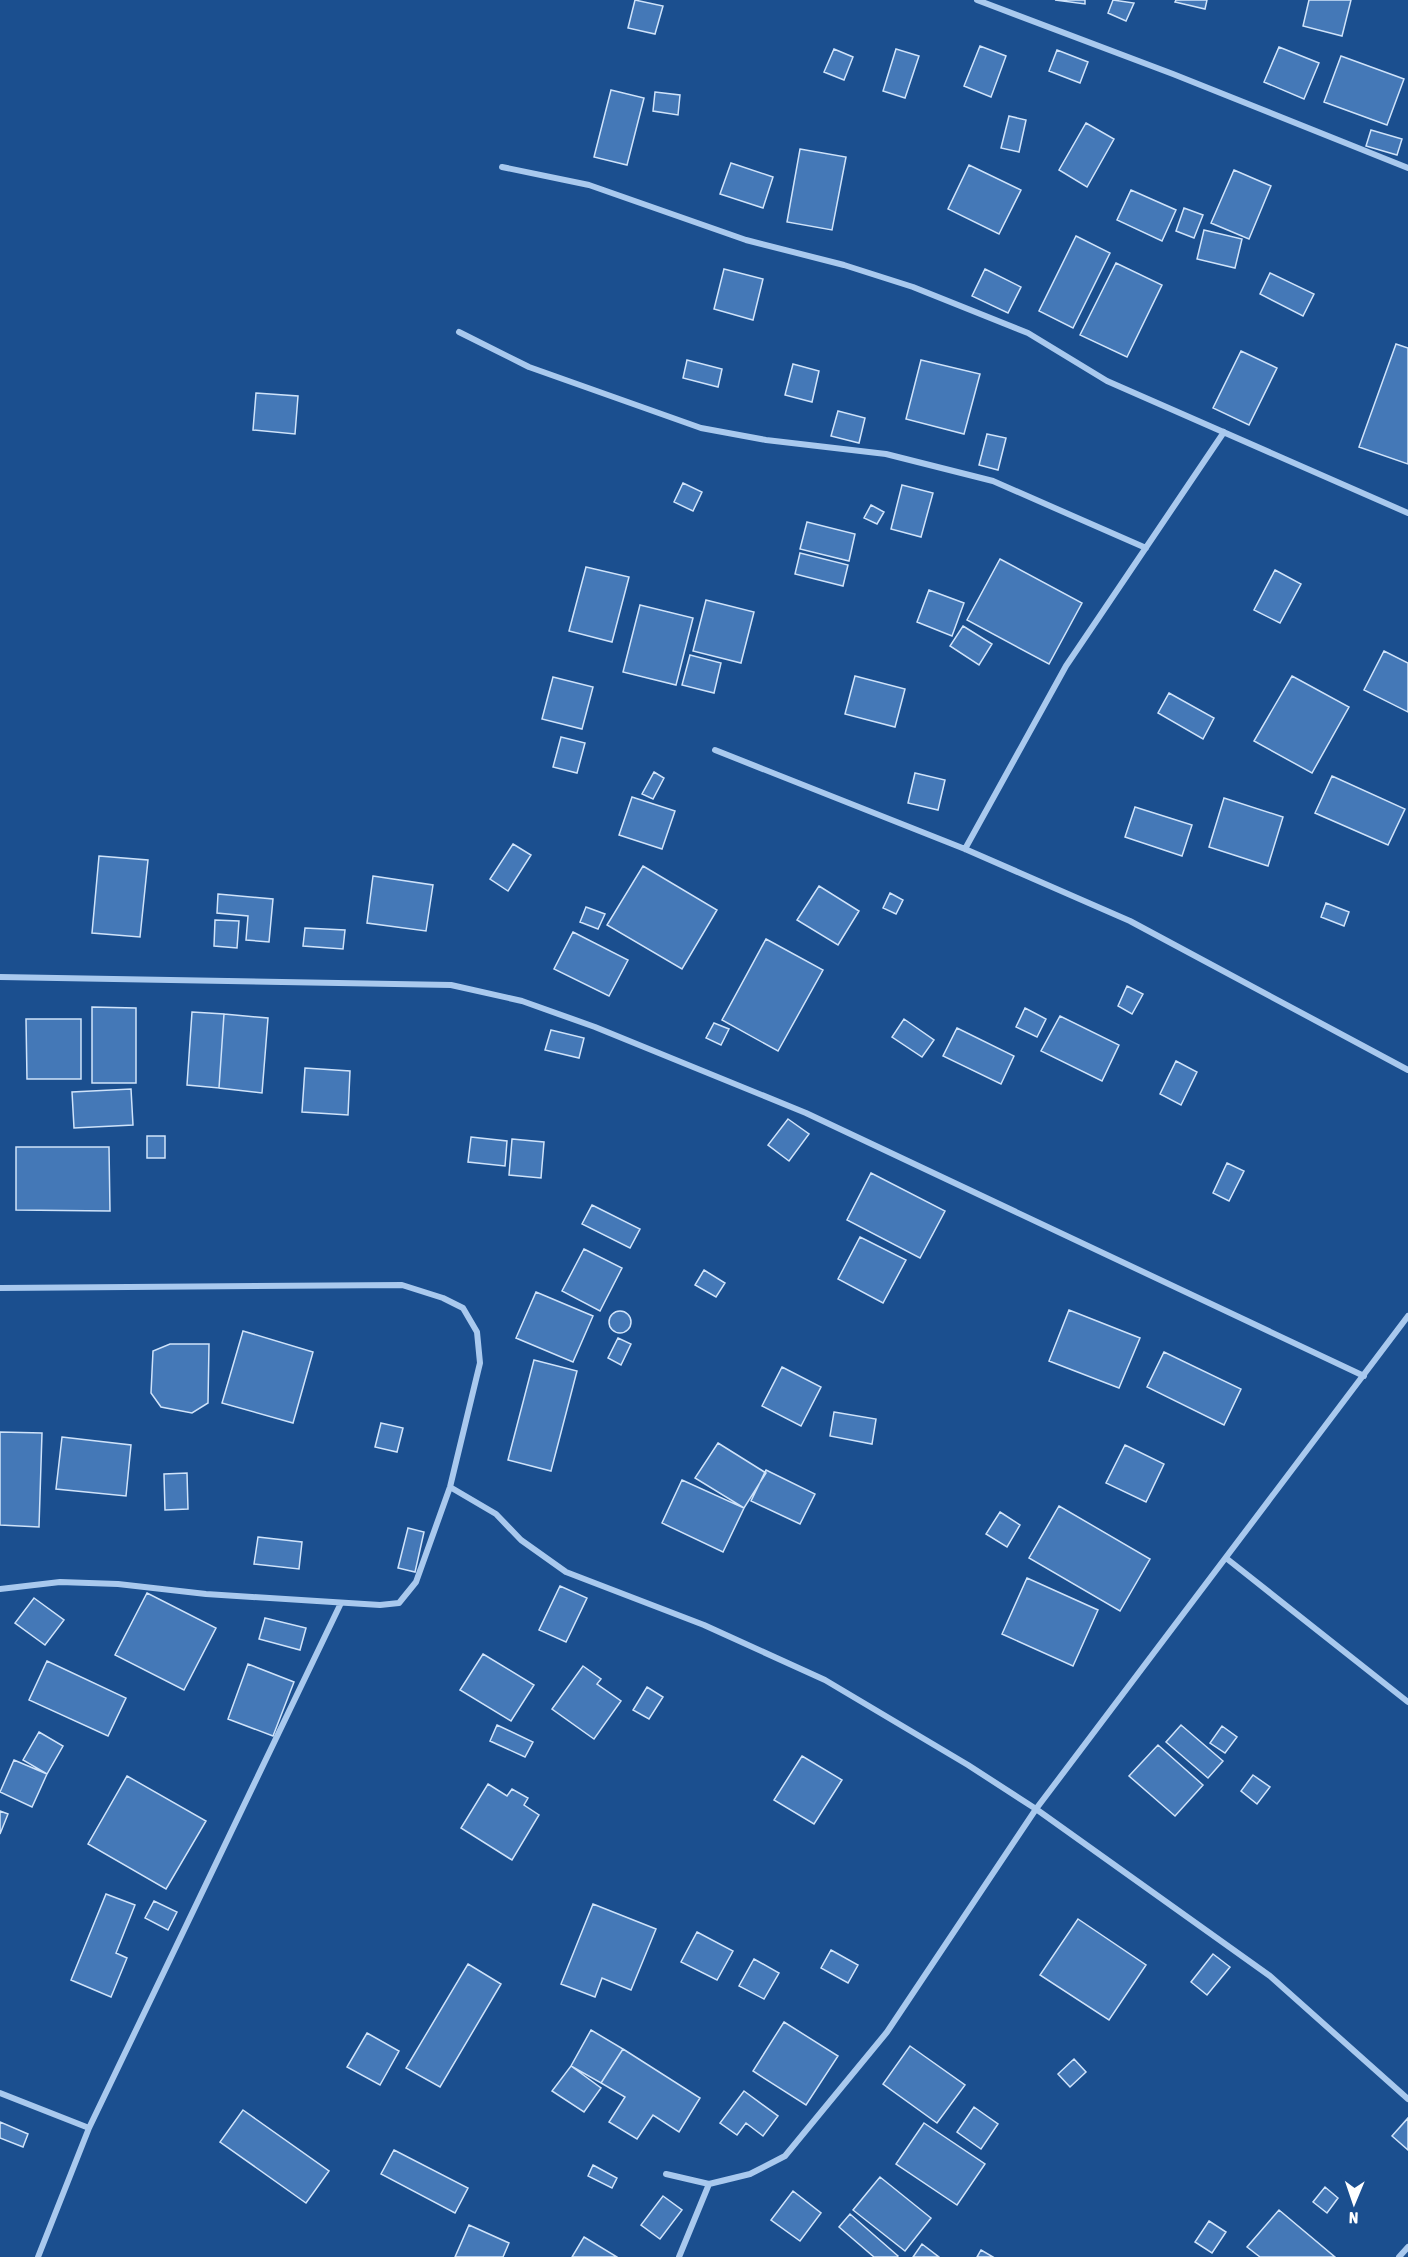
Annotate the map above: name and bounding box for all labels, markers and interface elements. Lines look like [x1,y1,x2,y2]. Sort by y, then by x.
north arrow [1324,2173,1384,2233]
text: N [1348,2209,1359,2227]

